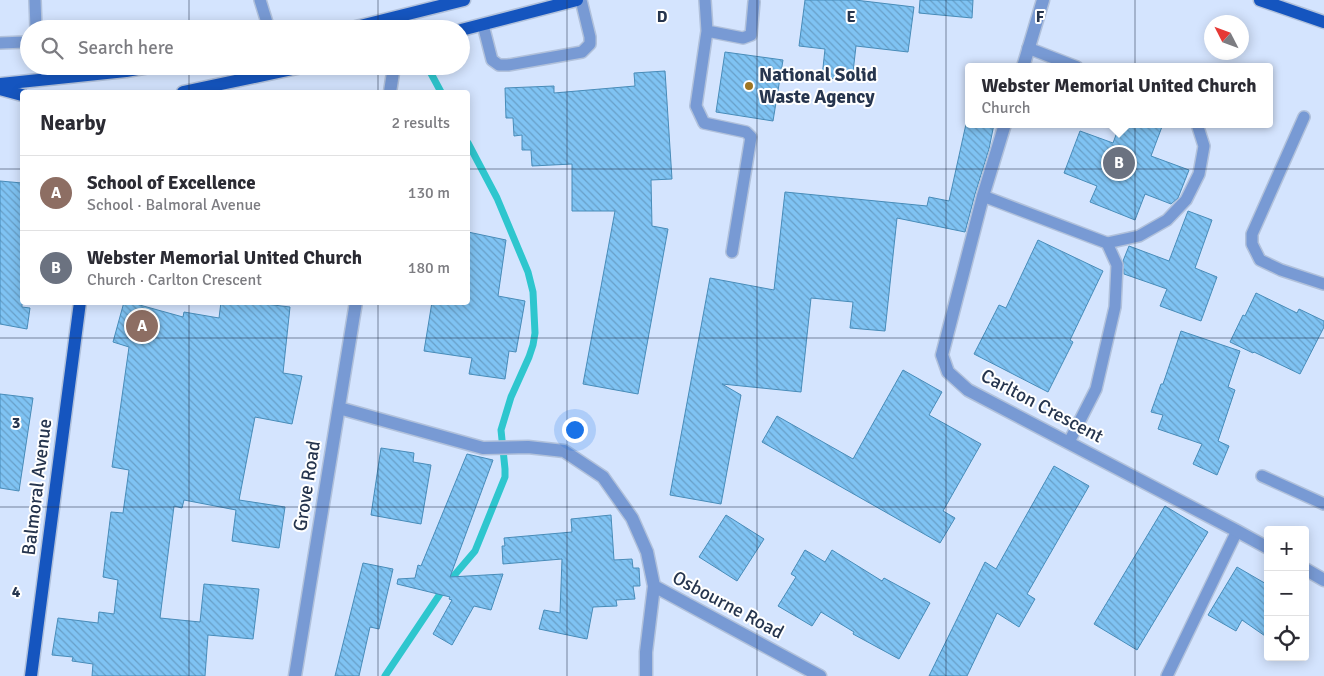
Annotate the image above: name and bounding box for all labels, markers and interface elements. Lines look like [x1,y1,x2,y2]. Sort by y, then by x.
text: D [657,7,668,27]
text: E [846,7,856,27]
text: F [1036,7,1045,27]
north arrow [1204,15,1249,60]
search box [20,20,470,75]
icon: search [38,34,66,62]
text: Search here [78,36,174,60]
place label: National Solid Waste Agency [759,63,877,109]
popup [965,63,1273,128]
text: Webster Memorial United Church [981,74,1257,98]
marker: National Solid Waste Agency [743,80,755,92]
text: Church [981,98,1030,118]
text: Nearby [40,110,106,136]
text: 2 results [391,113,450,133]
pin: B [1103,144,1135,182]
text: School of Excellence [87,171,256,195]
text: A [51,183,61,203]
text: 130 m [408,183,450,203]
text: School · Balmoral Avenue [87,195,261,215]
text: Webster Memorial United Church [87,246,362,270]
text: B [51,258,61,278]
text: 180 m [408,258,450,278]
text: Church · Carlton Crescent [87,270,262,290]
pin: A [126,307,158,345]
street label: Carlton Crescent [977,364,1108,449]
text: 3 [12,413,20,433]
street label: Balmoral Avenue [17,417,57,557]
your location [562,417,588,443]
street label: Grove Road [288,439,326,533]
map controls [1264,526,1309,661]
button: + [1264,526,1309,571]
street label: Osbourne Road [668,566,788,644]
button: − [1264,571,1309,616]
text: 4 [12,582,21,602]
button: locate [1264,616,1309,661]

